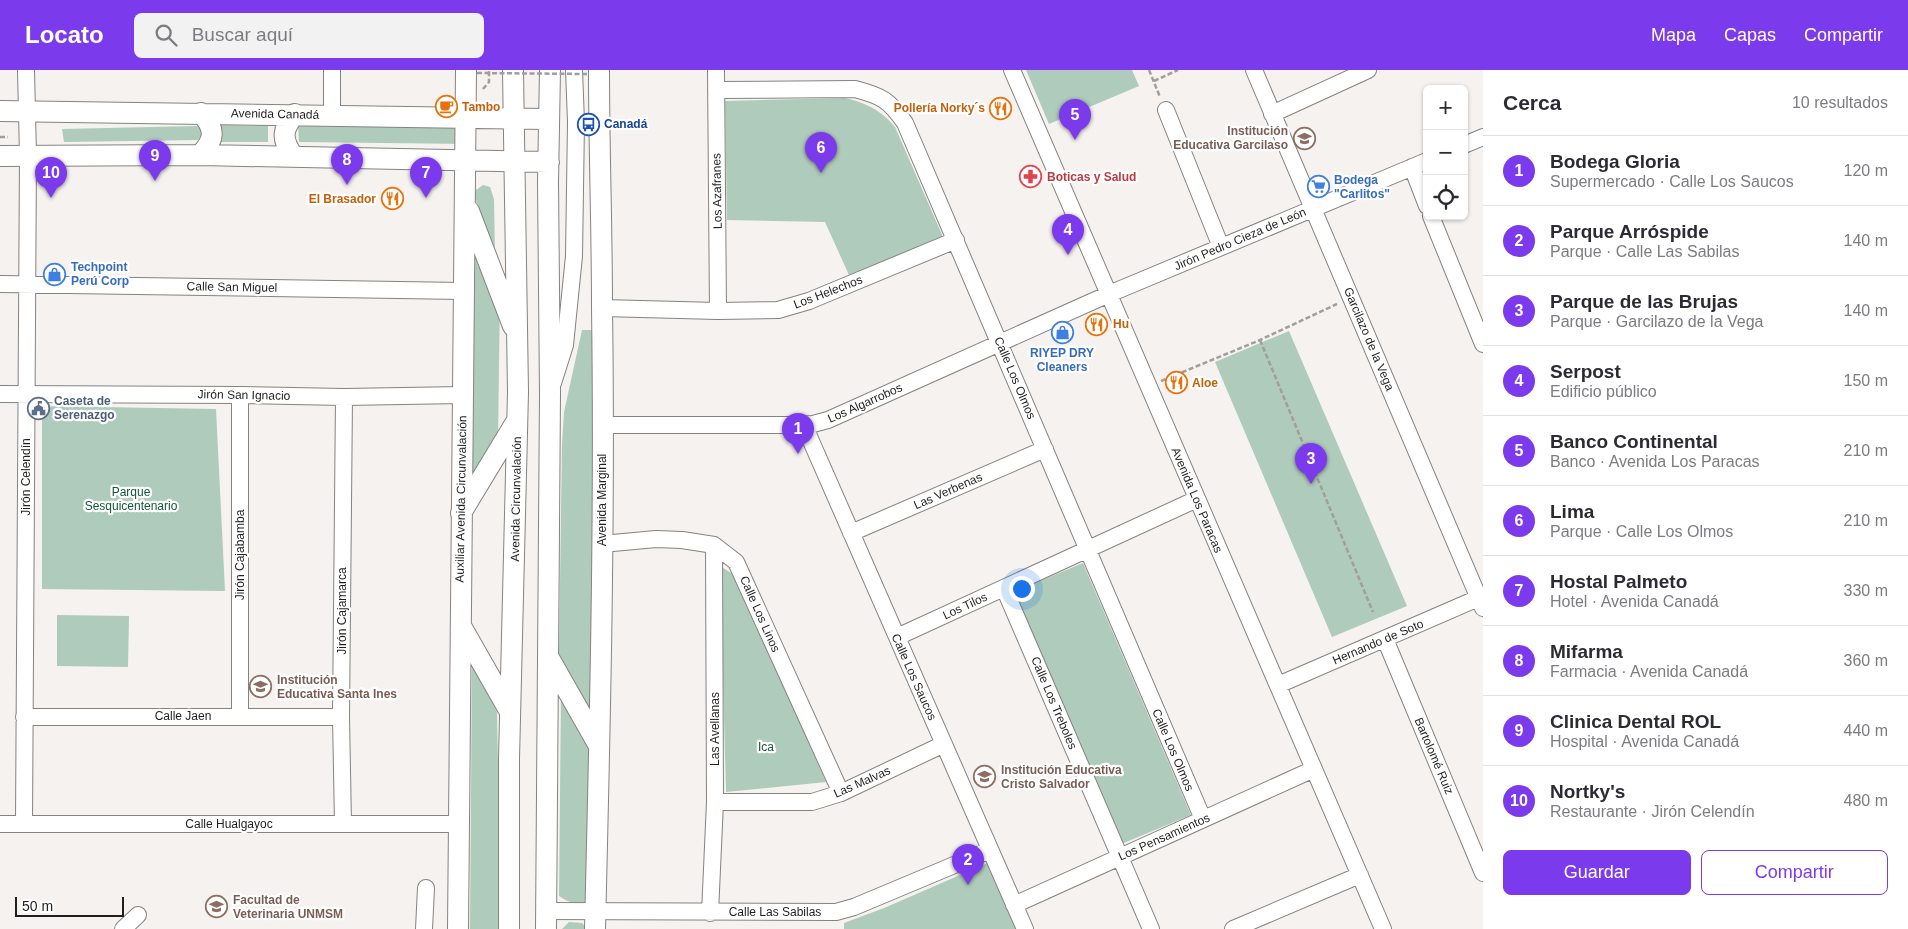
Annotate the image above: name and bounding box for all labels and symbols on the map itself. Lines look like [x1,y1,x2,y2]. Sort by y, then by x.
cafe icon: Tambo [434,95,458,119]
restaurant icon: Pollería Norky´s [989,96,1013,120]
pin: 5 [1059,99,1091,140]
place label: Tambo [462,100,500,114]
place label: Pollería Norky´s [894,101,985,115]
street label: Avenida Canadá [231,106,320,122]
bus stop icon: Canadá [576,112,600,136]
place label: Canadá [604,117,648,131]
place label: Institución Educativa Garcilaso [1173,124,1288,152]
school or university icon: Institución Educativa Garcilaso [1292,126,1316,150]
pin: 6 [805,132,837,173]
pin: 9 [139,140,171,181]
pin: 8 [331,144,363,185]
street label: Los Azafranes [709,153,725,229]
pin: 10 [35,157,67,198]
pin: 7 [410,157,442,198]
pharmacy icon: Boticas y Salud [1019,165,1043,189]
place label: Boticas y Salud [1047,170,1136,184]
place label: Bodega "Carlitos" [1334,173,1390,201]
supermarket icon: Bodega "Carlitos" [1306,175,1330,199]
restaurant icon: El Brasador [380,187,404,211]
place label: El Brasador [309,192,376,206]
street label: Jirón Pedro Cieza de León [1172,205,1308,273]
pin: 4 [1052,214,1084,255]
place label: Techpoint Perú Corp [71,260,129,288]
shop icon: Techpoint Perú Corp [43,262,67,286]
street label: Los Helechos [792,272,864,312]
street label: Calle San Miguel [187,279,277,295]
street label: Garcilazo de la Vega [1341,285,1397,393]
restaurant icon: Hu [1085,312,1109,336]
place label: Hu [1113,317,1129,331]
shop icon: RIYEP DRY Cleaners [1050,320,1074,344]
street label: Calle Los Olmos [991,335,1039,421]
place label: RIYEP DRY Cleaners [1030,346,1094,374]
restaurant icon: Aloe [1164,371,1188,395]
place label: Aloe [1192,376,1218,390]
street label: Los Algarrobos [826,380,904,426]
street label: Jirón San Ignacio [198,387,291,403]
place label: Caseta de Serenazgo [54,394,115,422]
public building icon: Caseta de Serenazgo [26,396,50,420]
pin: 1 [782,413,814,454]
street label: Auxiliar Avenida Circunvalación [453,415,469,583]
street label: Avenida Circunvalación [508,436,524,562]
street label: Jirón Celendín [19,438,33,516]
pin: 3 [1295,443,1327,484]
street label: Avenida Los Paracas [1168,445,1226,555]
street label: Avenida Marginal [595,454,609,546]
street label: Las Verbenas [912,470,984,512]
park label: Parque Sesquicentenario [85,485,178,513]
street label: Jirón Cajabamba [233,509,247,600]
street label: Jirón Cajamarca [335,567,349,655]
street label: Calle Los Linos [737,574,783,654]
your location [1009,576,1035,602]
street label: Los Tilos [941,590,989,622]
street label: Hernando de Soto [1330,616,1426,667]
street label: Calle Los Saucos [889,631,939,723]
street label: Calle Los Treboles [1028,655,1080,751]
place label: Institución Educativa Santa Ines [277,673,397,701]
school or university icon: Institución Educativa Santa Ines [249,675,273,699]
street label: Las Avellanas [708,692,722,766]
street label: Calle Los Olmos [1149,707,1197,793]
street label: Calle Jaen [155,709,211,723]
street label: Bartolomé Ruiz [1412,716,1456,796]
park label: Ica [758,740,774,754]
street label: Las Malvas [831,763,893,801]
place label: Institución Educativa Cristo Salvador [1001,763,1122,791]
school or university icon: Institución Educativa Cristo Salvador [973,765,997,789]
street label: Los Pensamientos [1116,811,1212,863]
street label: Calle Hualgayoc [185,817,273,831]
pin: 2 [952,844,984,885]
place label: Facultad de Veterinaria UNMSM [233,893,343,921]
scale bar [15,894,124,917]
school or university icon: Facultad de Veterinaria UNMSM [205,895,229,919]
street label: Calle Las Sabilas [729,905,821,919]

